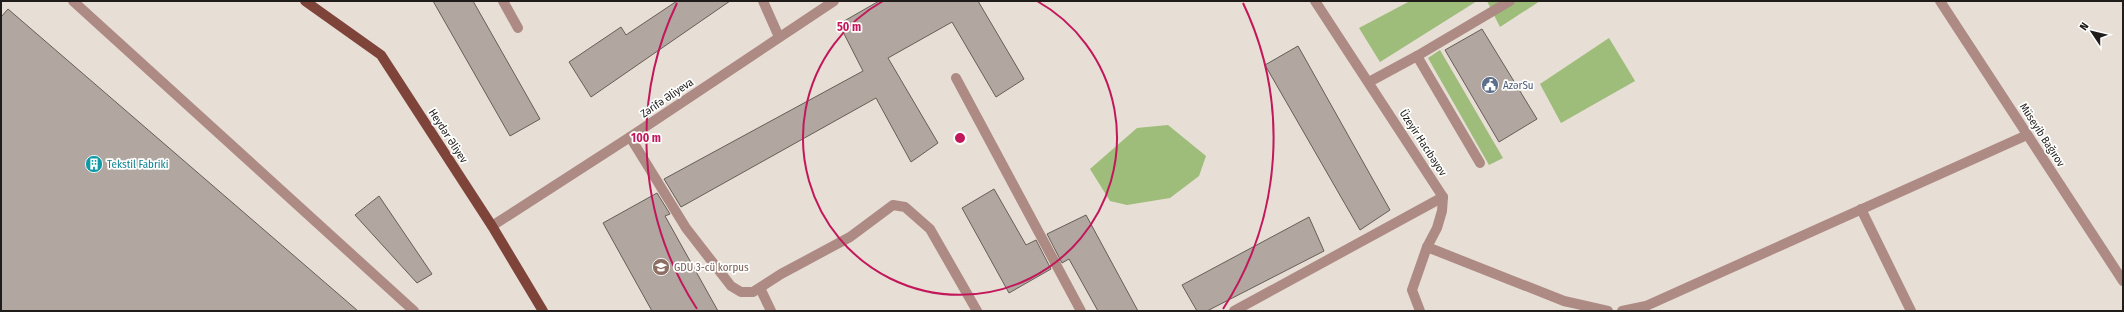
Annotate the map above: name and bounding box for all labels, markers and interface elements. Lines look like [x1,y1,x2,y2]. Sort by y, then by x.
north arrow [2072,12,2112,52]
text: 50 m [837,20,861,34]
text: N [2077,20,2091,33]
public building icon: AzərSu [1480,75,1500,95]
street label: Zərifə Əliyeva [638,76,696,120]
place label: AzərSu [1503,79,1534,92]
street label: Müseyib Bağırov [2017,101,2067,169]
street label: Heydər Əliyev [426,106,470,166]
street label: Üzeyir Hacıbəyov [1397,107,1449,179]
text: 100 m [631,131,661,145]
centre of rings [953,131,967,145]
building icon: Tekstil Fabriki [84,154,104,174]
place label: Tekstil Fabriki [107,158,169,171]
school or university icon: GDU 3-cü korpus [651,257,671,277]
place label: GDU 3-cü korpus [674,261,749,274]

